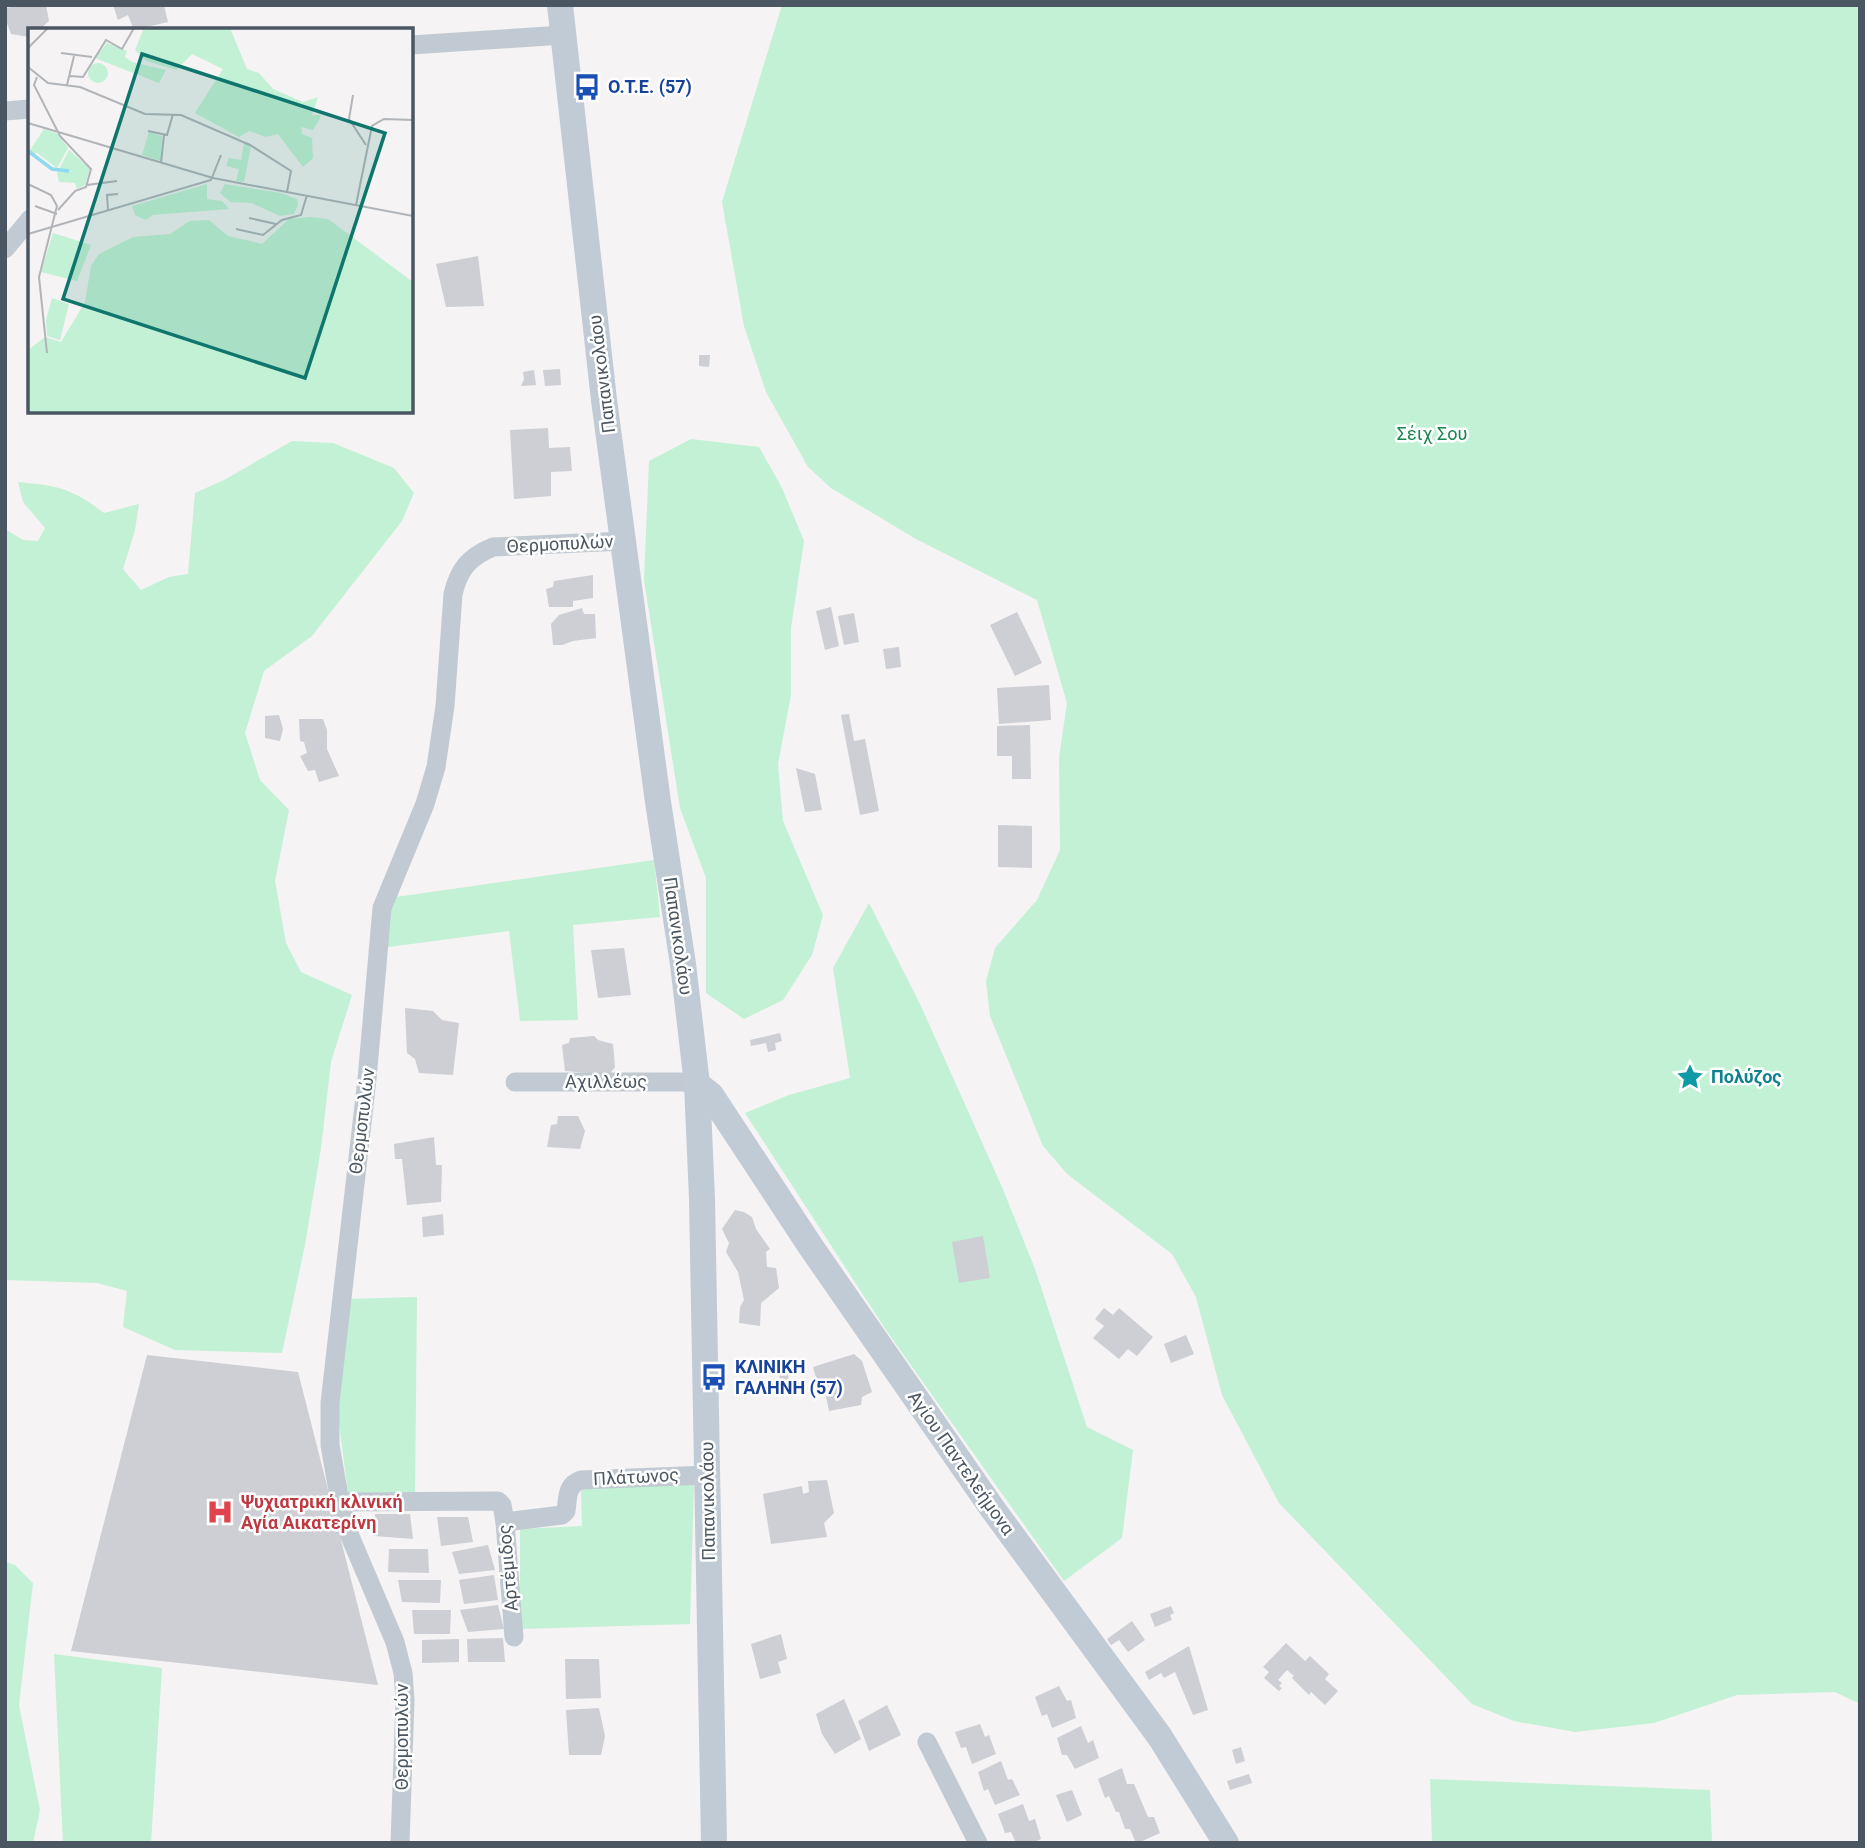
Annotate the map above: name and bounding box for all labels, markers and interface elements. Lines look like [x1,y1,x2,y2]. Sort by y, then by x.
inset map [28,28,413,413]
bus stop icon: Ο.Τ.Ε. (57) [572,72,602,102]
place label: Ο.Τ.Ε. (57) [608,76,692,98]
street label: Παπανικολάου [584,314,619,434]
park label: Σέιχ Σου [1397,423,1467,444]
street label: Θερμοπυλών [506,530,614,557]
street label: Παπανικολάου [660,876,697,996]
place icon: Πολύζος [1675,1062,1705,1092]
street label: Θερμοπυλών [345,1066,378,1175]
place label: Πολύζος [1711,1066,1782,1087]
street label: Αχιλλέως [565,1071,647,1092]
place label: ΚΛΙΝΙΚΗ ΓΑΛΗΝΗ (57) [735,1356,843,1399]
bus stop icon: ΚΛΙΝΙΚΗ ΓΑΛΗΝΗ (57) [699,1362,729,1392]
street label: Αγίου Παντελεήμονα [904,1387,1019,1539]
street label: Παπανικολάου [696,1441,719,1561]
street label: Πλάτωνος [593,1464,679,1489]
place label: Ψυχιατρική κλινική Αγία Αικατερίνη [241,1491,403,1533]
hospital icon: Ψυχιατρική κλινική Αγία Αικατερίνη [205,1497,235,1527]
street label: Αρτέμιδος [493,1524,522,1612]
street label: Θερμοπυλών [391,1683,412,1790]

